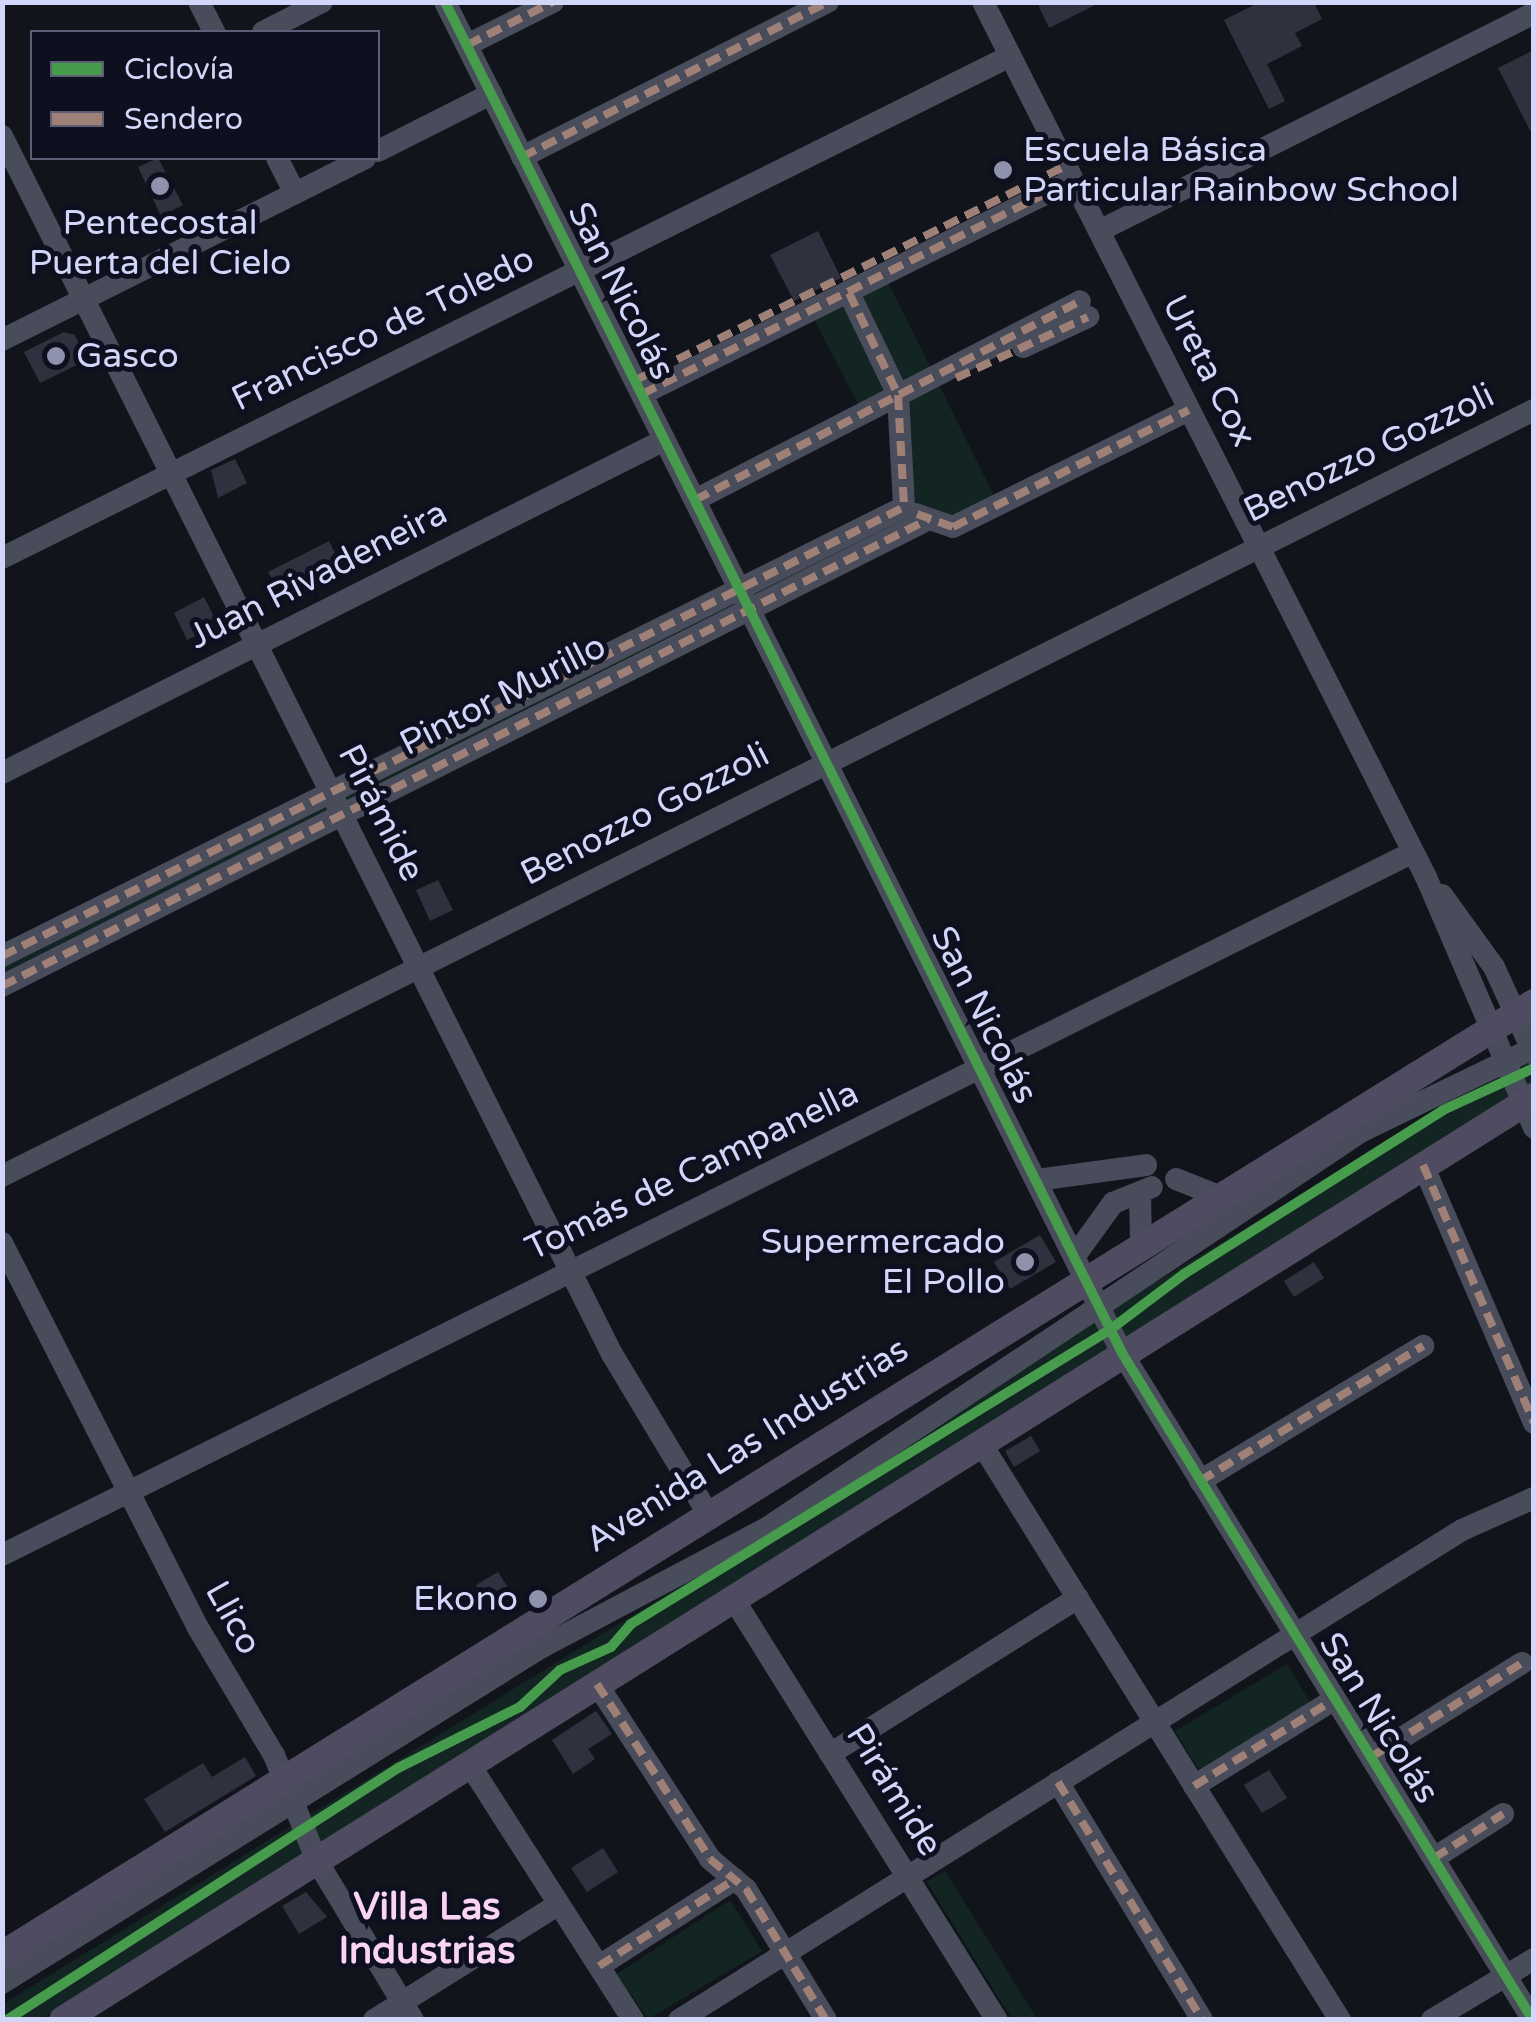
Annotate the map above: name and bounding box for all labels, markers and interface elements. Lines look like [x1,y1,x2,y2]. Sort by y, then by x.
legend [30,30,380,160]
text: Ciclovía [124,51,234,88]
text: Sendero [124,101,243,138]
place label: Escuela Básica Particular Rainbow School [1023,129,1459,211]
marker: Escuela Básica Particular Rainbow School [992,159,1014,181]
marker: Pentecostal Puerta del Cielo [149,175,171,197]
street label: San Nicolás [558,195,684,387]
place label: Pentecostal Puerta del Cielo [29,202,291,284]
street label: Francisco de Toledo [225,238,541,420]
street label: Ureta Cox [1153,288,1265,454]
place label: Gasco [76,335,179,377]
marker: Gasco [45,345,67,367]
street label: Benozzo Gozzoli [1237,374,1501,532]
street label: Juan Rivadeneira [182,492,454,658]
street label: Pintor Murillo [393,625,613,765]
street label: Benozzo Gozzoli [514,733,776,895]
street label: Pirámide [329,738,433,888]
street label: San Nicolás [921,919,1047,1111]
street label: Tomás de Campanella [519,1072,865,1270]
place label: Supermercado El Pollo [761,1221,1005,1303]
marker: Supermercado El Pollo [1014,1251,1036,1273]
street label: Avenida Las Industrias [578,1328,916,1562]
street label: Llico [196,1574,270,1662]
place label: Ekono [413,1578,518,1620]
marker: Ekono [527,1588,549,1610]
street label: San Nicolás [1310,1625,1448,1811]
street label: Pirámide [837,1716,951,1864]
district label: Villa Las Industrias [339,1885,515,1975]

